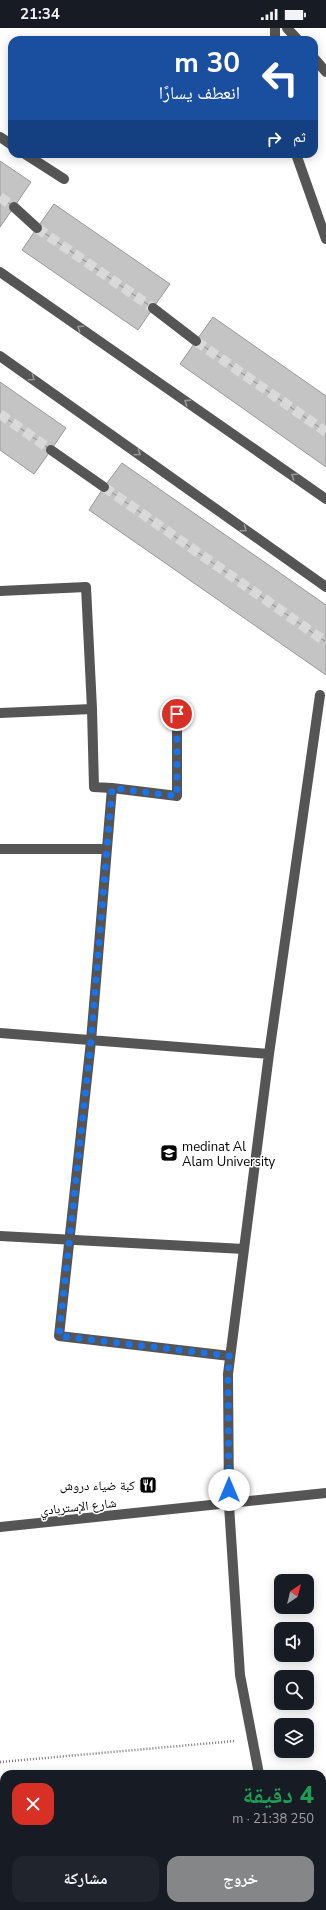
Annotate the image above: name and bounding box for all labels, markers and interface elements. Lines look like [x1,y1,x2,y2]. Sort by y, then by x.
text: 21:34 [20,4,60,24]
text: 30 m [174,44,240,82]
icon: left [254,52,306,104]
text: انعطف يسارًا [159,81,240,105]
text: ثم [293,127,306,147]
icon: right [263,128,285,150]
one-way arrow [78,326,85,333]
one-way arrow [28,373,35,381]
one-way arrow [184,399,191,407]
one-way arrow [134,448,141,456]
one-way arrow [291,473,298,481]
one-way arrow [240,524,247,532]
pin [160,697,194,731]
icon: arrive [166,703,188,725]
place label: medinat Al Alam University [182,1138,276,1171]
school or university icon: medinat Al Alam University [159,1143,179,1163]
position arrow [208,1469,250,1511]
restaurant icon: كبة ضياء دروش [138,1475,158,1495]
place label: كبة ضياء دروش [60,1477,136,1495]
street label: شارع الإستربادي [39,1494,117,1521]
north arrow [274,1574,314,1614]
map controls [274,1574,314,1758]
button: sound [274,1622,314,1662]
button: search [274,1670,314,1710]
button: layers [274,1718,314,1758]
text: 4 دقيقة [243,1779,314,1811]
button: close [12,1783,54,1825]
text: 250 m · 21:38 [232,1810,314,1828]
button: مشاركة [12,1856,159,1902]
button: خروج [167,1856,314,1902]

